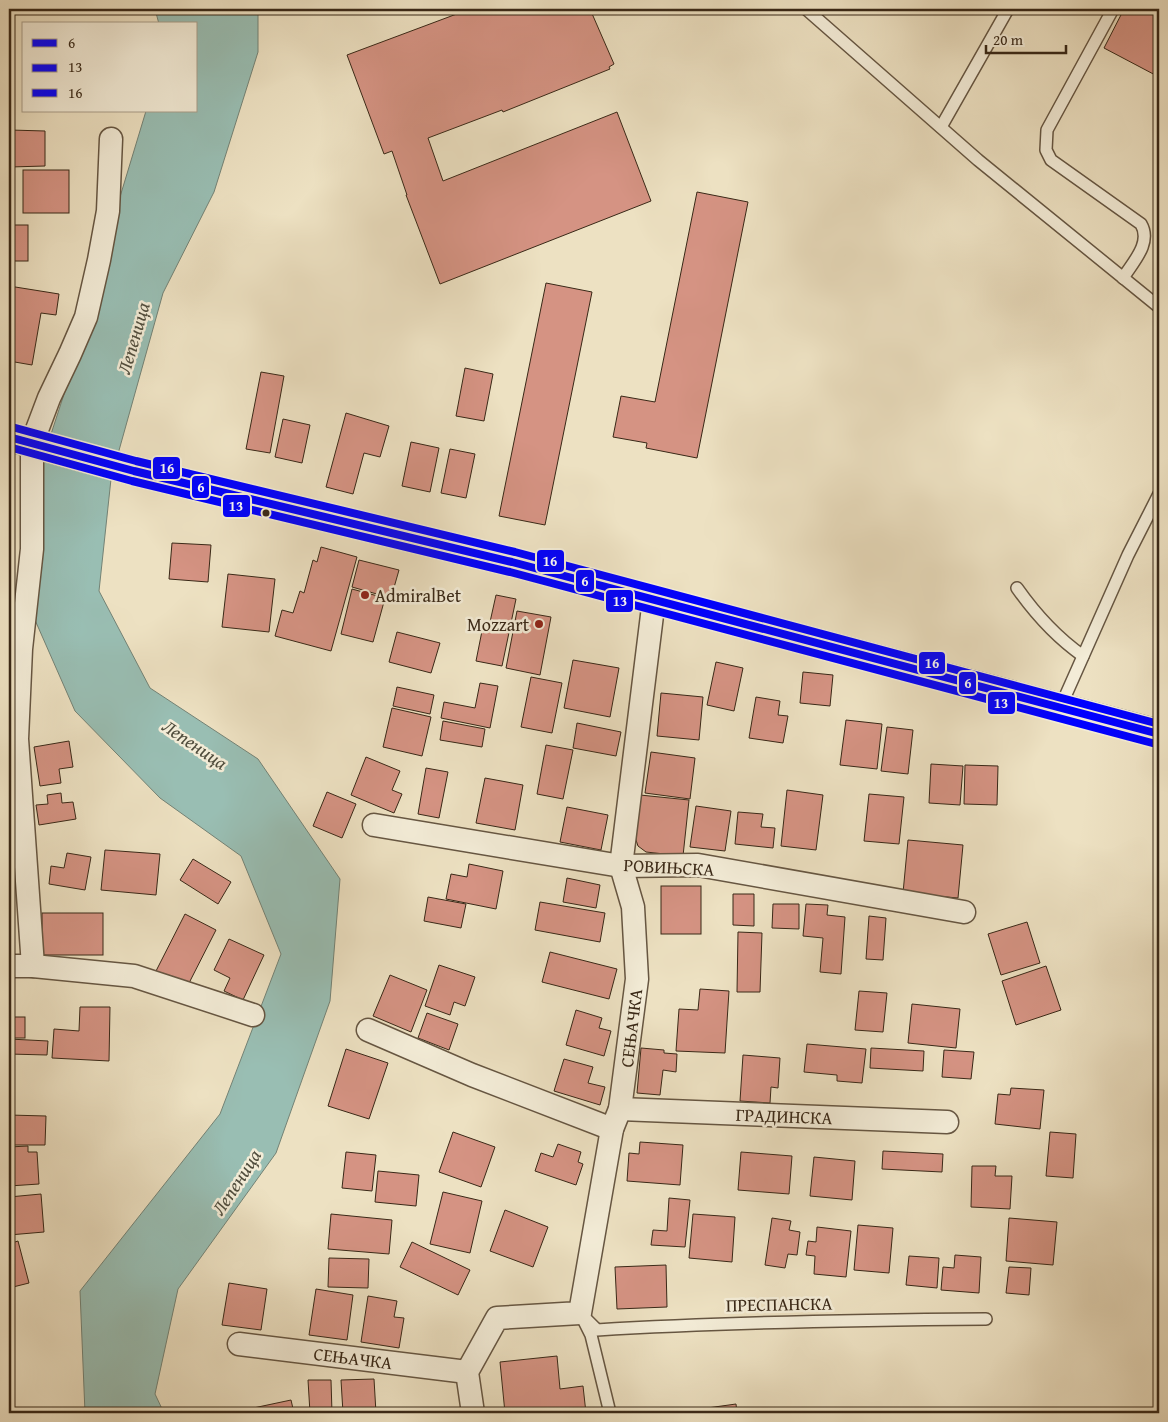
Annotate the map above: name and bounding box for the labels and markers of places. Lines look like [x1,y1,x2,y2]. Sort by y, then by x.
unlabelled marker [261,508,271,518]
place label: AdmiralBet [375,582,462,609]
marker: AdmiralBet [359,589,371,601]
place label: Mozzart [467,611,530,638]
marker: Mozzart [533,618,545,630]

